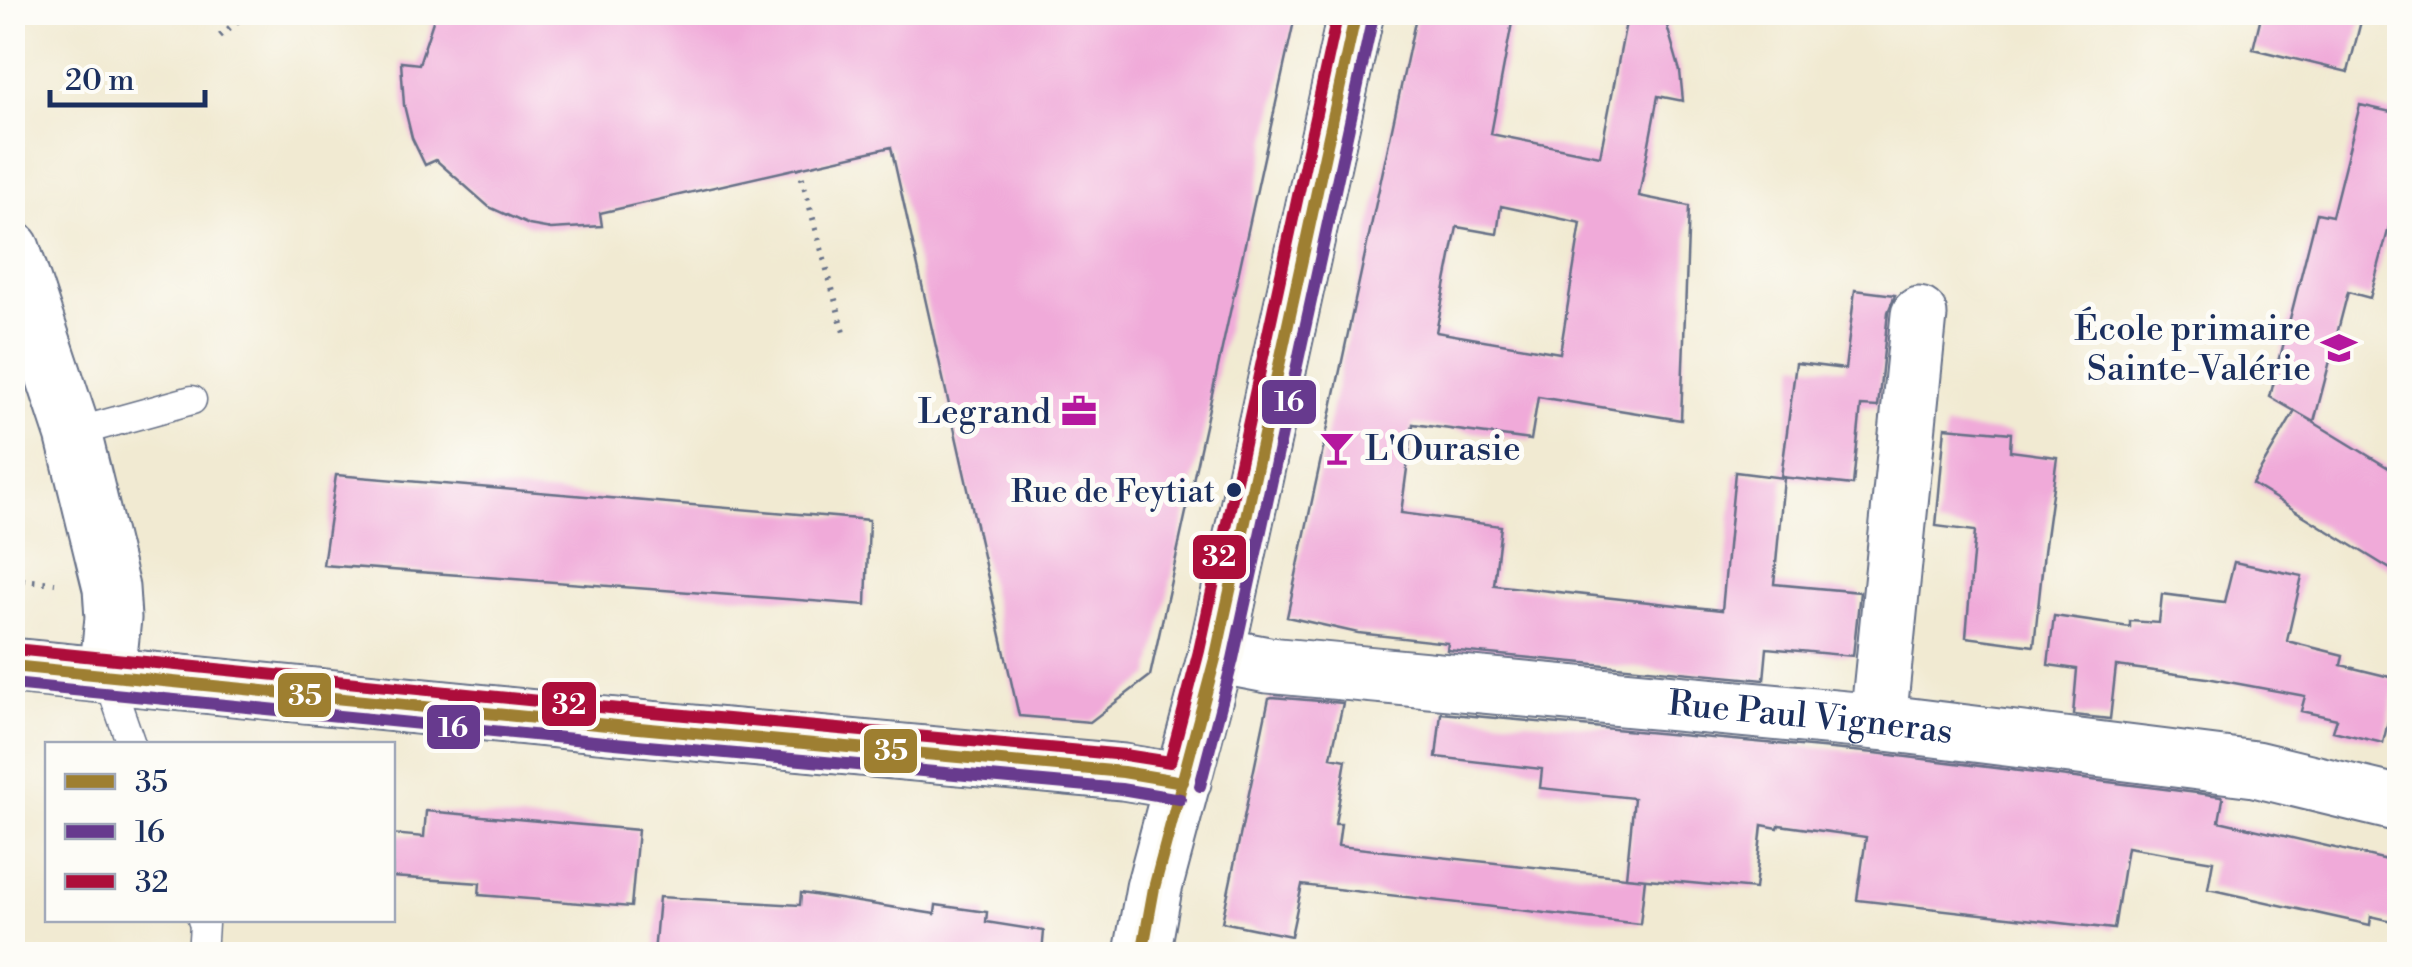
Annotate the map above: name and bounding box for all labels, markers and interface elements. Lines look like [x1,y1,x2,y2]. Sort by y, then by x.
scale bar [50,45,205,107]
text: 20 m [65,62,134,100]
place label: École primaire Sainte-Valérie [2074,306,2311,391]
school or university icon: École primaire Sainte-Valérie [2320,329,2358,367]
line badge: 16 [1260,378,1318,426]
text: 16 [1274,385,1304,420]
place label: Legrand [918,391,1051,434]
office icon: Legrand [1060,392,1098,430]
place label: L'Ourasie [1365,428,1521,471]
bar icon: L'Ourasie [1318,429,1356,467]
place label: Rue de Feytiat [1011,472,1215,512]
marker: Rue de Feytiat [1224,480,1244,500]
line badge: 32 [1191,533,1248,581]
text: 32 [1202,540,1236,575]
line badge: 35 [276,671,333,719]
text: 35 [288,679,322,714]
line badge: 32 [540,680,598,728]
street label: Rue Paul Vigneras [1666,683,1955,754]
text: 32 [552,688,586,723]
line badge: 16 [425,703,482,751]
text: 16 [438,711,468,746]
line badge: 35 [862,727,919,775]
text: 35 [874,734,908,769]
legend [45,742,395,922]
text: 35 [135,764,168,802]
text: 16 [135,814,165,852]
text: 32 [135,864,169,902]

